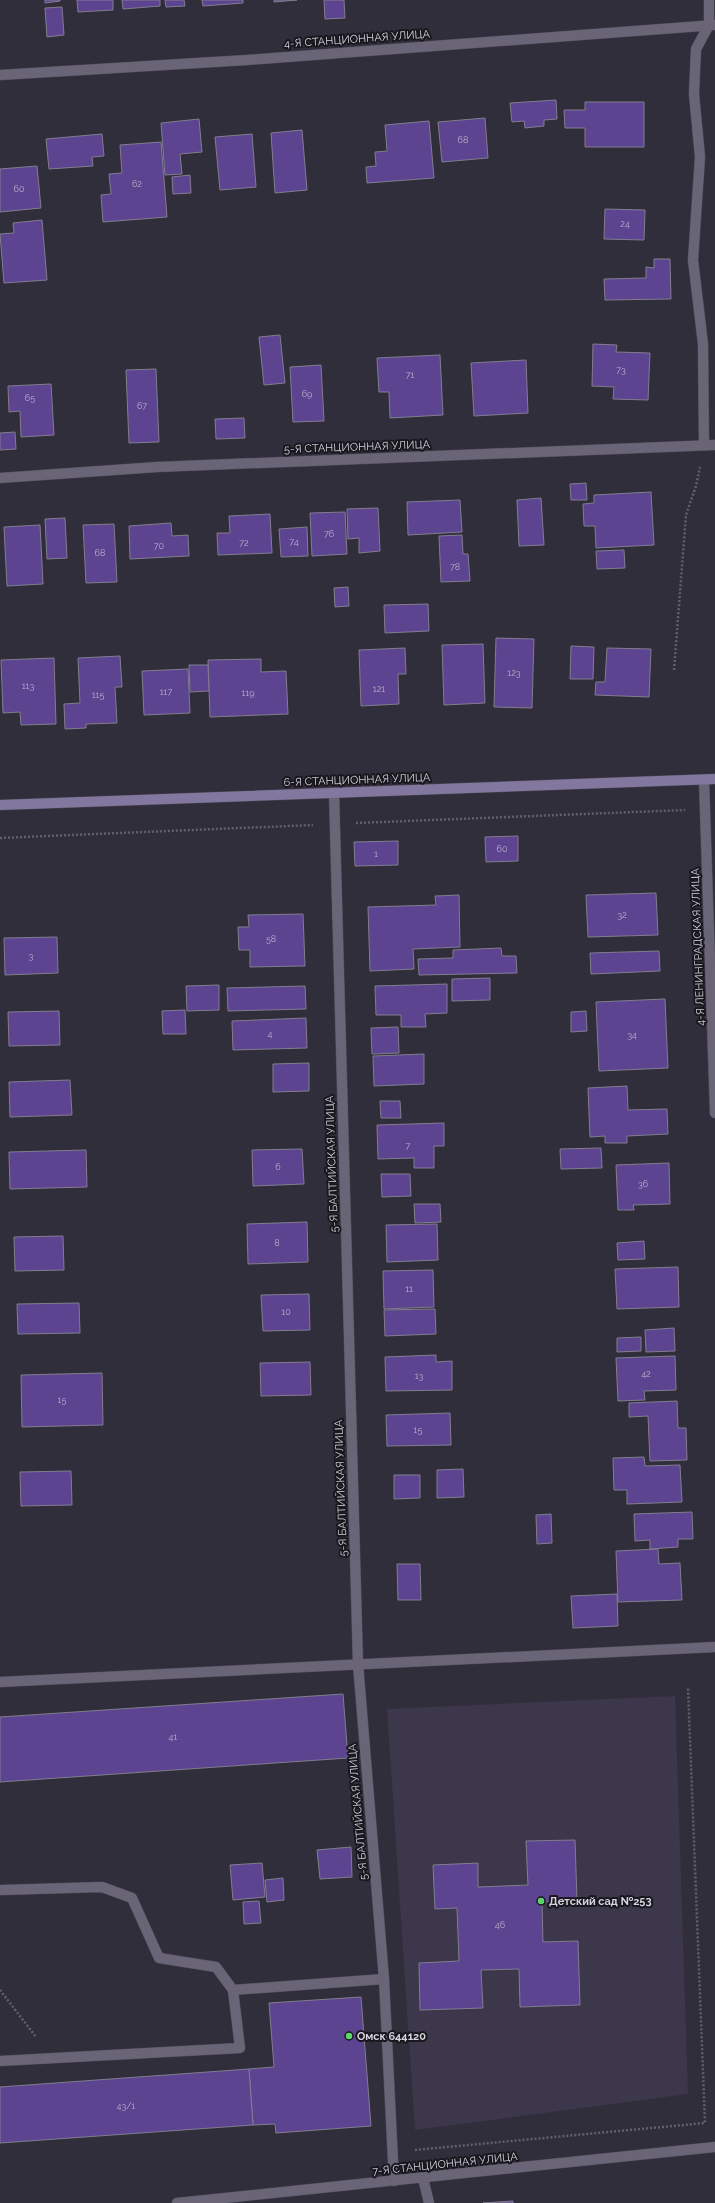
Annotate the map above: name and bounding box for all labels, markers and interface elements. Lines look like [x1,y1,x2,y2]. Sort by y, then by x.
street label: 4-Я СТАНЦИОННАЯ УЛИЦА [284,27,431,51]
house number: 68 [458,135,468,145]
house number: 62 [132,179,142,189]
house number: 60 [14,184,25,194]
house number: 24 [620,219,630,229]
house number: 73 [616,365,626,375]
house number: 71 [406,370,414,380]
house number: 69 [302,389,312,399]
house number: 65 [25,393,35,403]
house number: 67 [137,401,147,411]
street label: 5-Я СТАНЦИОННАЯ УЛИЦА [284,438,431,456]
house number: 76 [324,529,335,539]
house number: 74 [289,537,299,547]
house number: 72 [239,538,249,548]
house number: 70 [154,541,165,551]
house number: 68 [95,548,105,558]
house number: 78 [450,562,460,572]
house number: 123 [507,668,521,678]
house number: 113 [22,681,34,691]
house number: 121 [373,684,385,694]
house number: 117 [160,687,172,697]
house number: 119 [242,688,254,698]
house number: 115 [92,690,104,700]
street label: 6-Я СТАНЦИОННАЯ УЛИЦА [283,771,431,789]
house number: 60 [497,844,508,854]
house number: 1 [374,849,378,859]
street label: 4-Я ЛЕНИНГРАДСКАЯ УЛИЦА [689,867,707,1026]
house number: 32 [617,910,627,920]
house number: 58 [266,934,276,944]
house number: 3 [29,951,34,961]
house number: 4 [268,1029,273,1039]
house number: 34 [627,1030,637,1040]
street label: 5-Я БАЛТИЙСКАЯ УЛИЦА [323,1095,341,1233]
house number: 7 [406,1141,411,1151]
house number: 6 [275,1162,281,1172]
house number: 36 [638,1179,649,1189]
house number: 8 [274,1238,280,1248]
house number: 11 [405,1284,413,1294]
house number: 10 [281,1307,291,1317]
house number: 42 [641,1369,651,1379]
house number: 13 [415,1371,424,1381]
house number: 15 [58,1395,66,1405]
street label: 5-Я БАЛТИЙСКАЯ УЛИЦА [332,1419,350,1557]
house number: 15 [414,1425,422,1435]
house number: 41 [169,1732,178,1742]
street label: 5-Я БАЛТИЙСКАЯ УЛИЦА [346,1743,370,1881]
place label: Детский сад №253 [549,1895,652,1908]
marker: Детский сад №253 [536,1896,546,1906]
house number: 46 [495,1920,506,1930]
place label: Омск 644120 [357,2030,426,2043]
marker: Омск 644120 [344,2031,354,2041]
house number: 43/1 [117,2101,136,2111]
street label: 7-Я СТАНЦИОННАЯ УЛИЦА [372,2150,519,2178]

